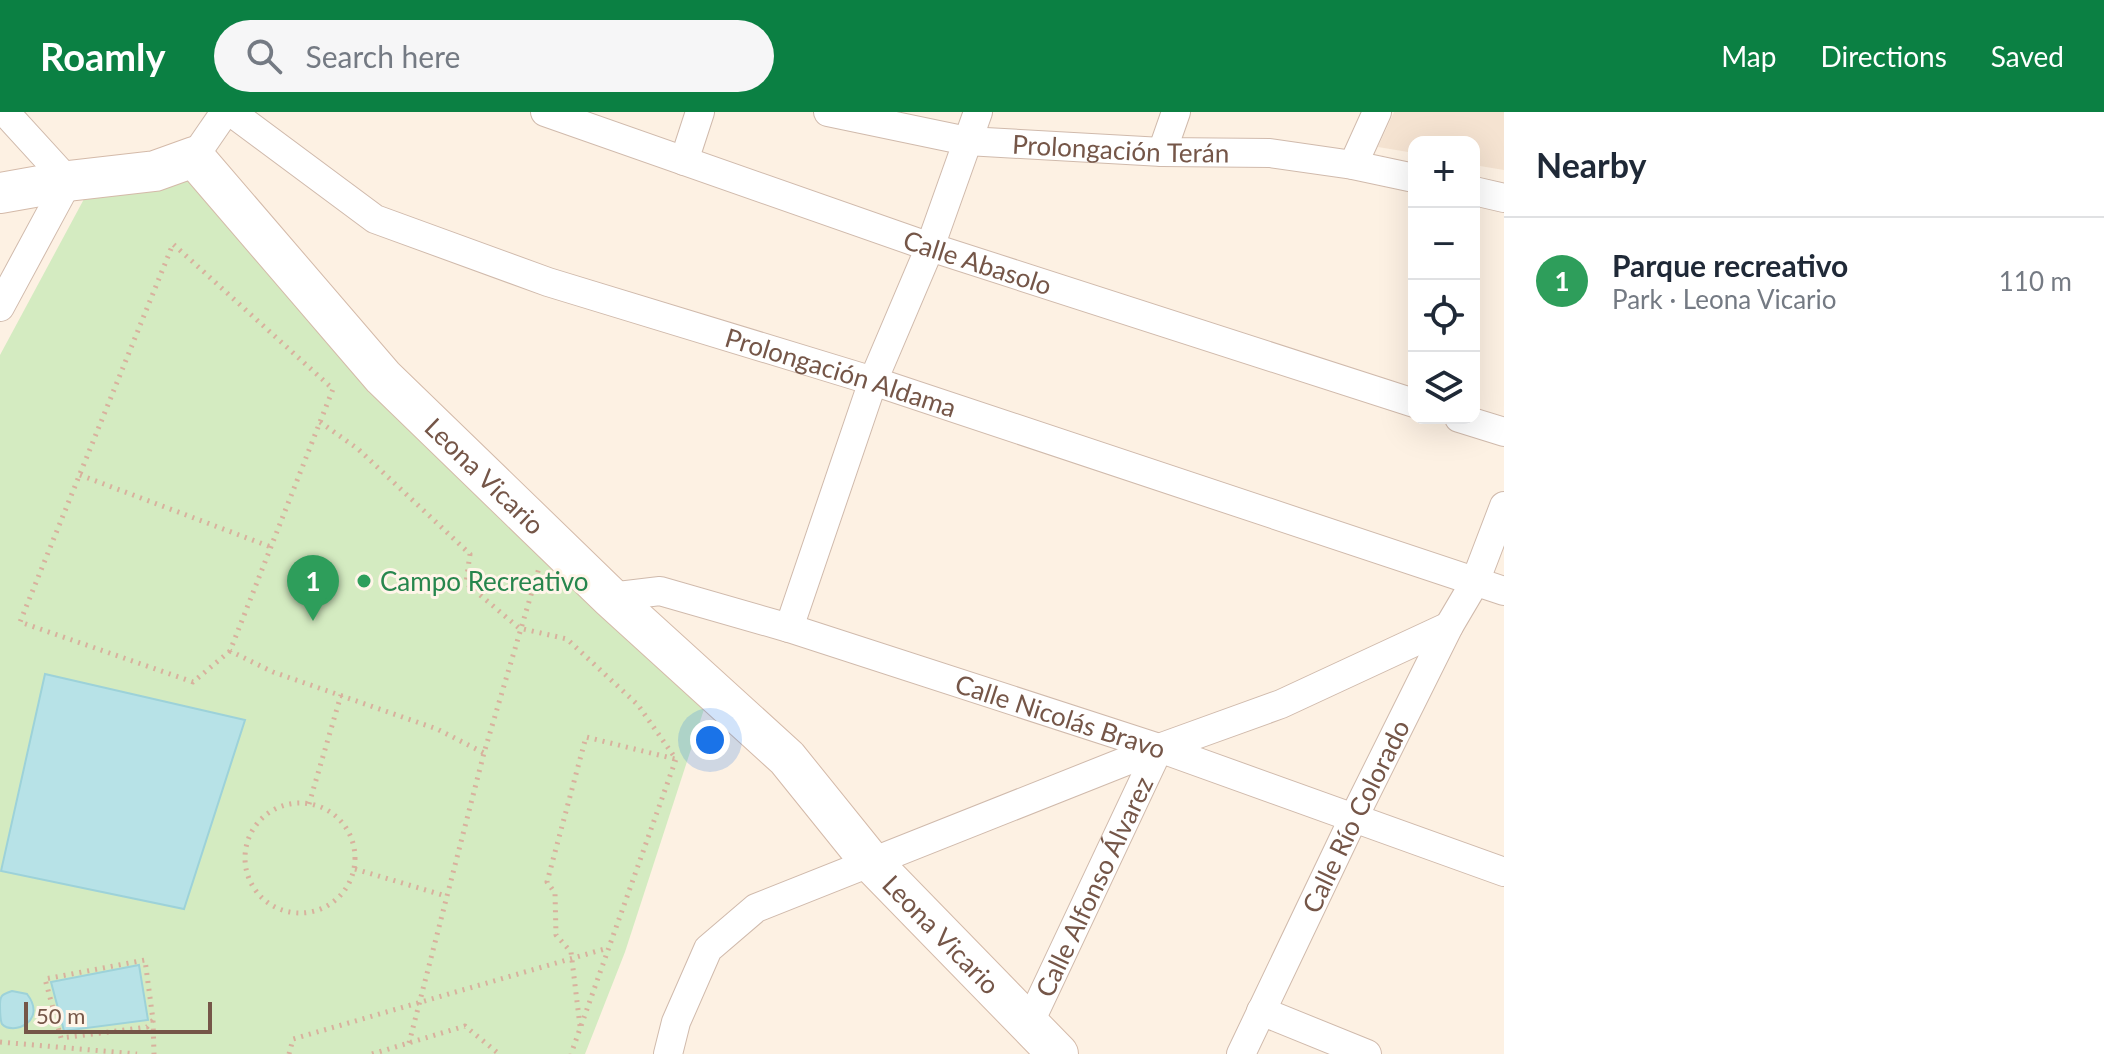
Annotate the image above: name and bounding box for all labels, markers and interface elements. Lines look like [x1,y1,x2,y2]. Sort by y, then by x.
search box [214,20,774,92]
text: Roamly [40,33,166,79]
icon: search [242,34,286,78]
text: Search here [306,38,460,74]
text: Map [1721,39,1776,73]
text: Directions [1820,39,1947,73]
text: Saved [1991,39,2064,73]
street label: Prolongación Terán [1011,128,1230,169]
map controls [1408,136,1480,424]
button: + [1408,136,1480,208]
text: Nearby [1536,144,1647,185]
button: − [1408,208,1480,280]
street label: Calle Abasolo [899,223,1056,301]
text: Parque recreativo [1612,247,1848,283]
text: 1 [1554,265,1570,297]
text: 110 m [1999,265,2072,297]
button: locate [1408,280,1480,352]
text: Park · Leona Vicario [1612,283,1837,315]
street label: Prolongación Aldama [722,321,960,424]
button: layers [1408,352,1480,424]
street label: Leona Vicario [419,411,551,541]
pin: 1 [287,555,339,621]
place label: Campo Recreativo [380,565,588,597]
marker: Campo Recreativo [355,572,373,590]
street label: Calle Nicolás Bravo [951,667,1170,765]
street label: Calle Río Colorado [1295,714,1416,918]
your location [690,720,730,760]
street label: Calle Alfonso Álvarez [1028,771,1159,1002]
street label: Leona Vicario [876,868,1006,1000]
scale bar [24,998,212,1034]
text: 50 m [36,1002,85,1029]

